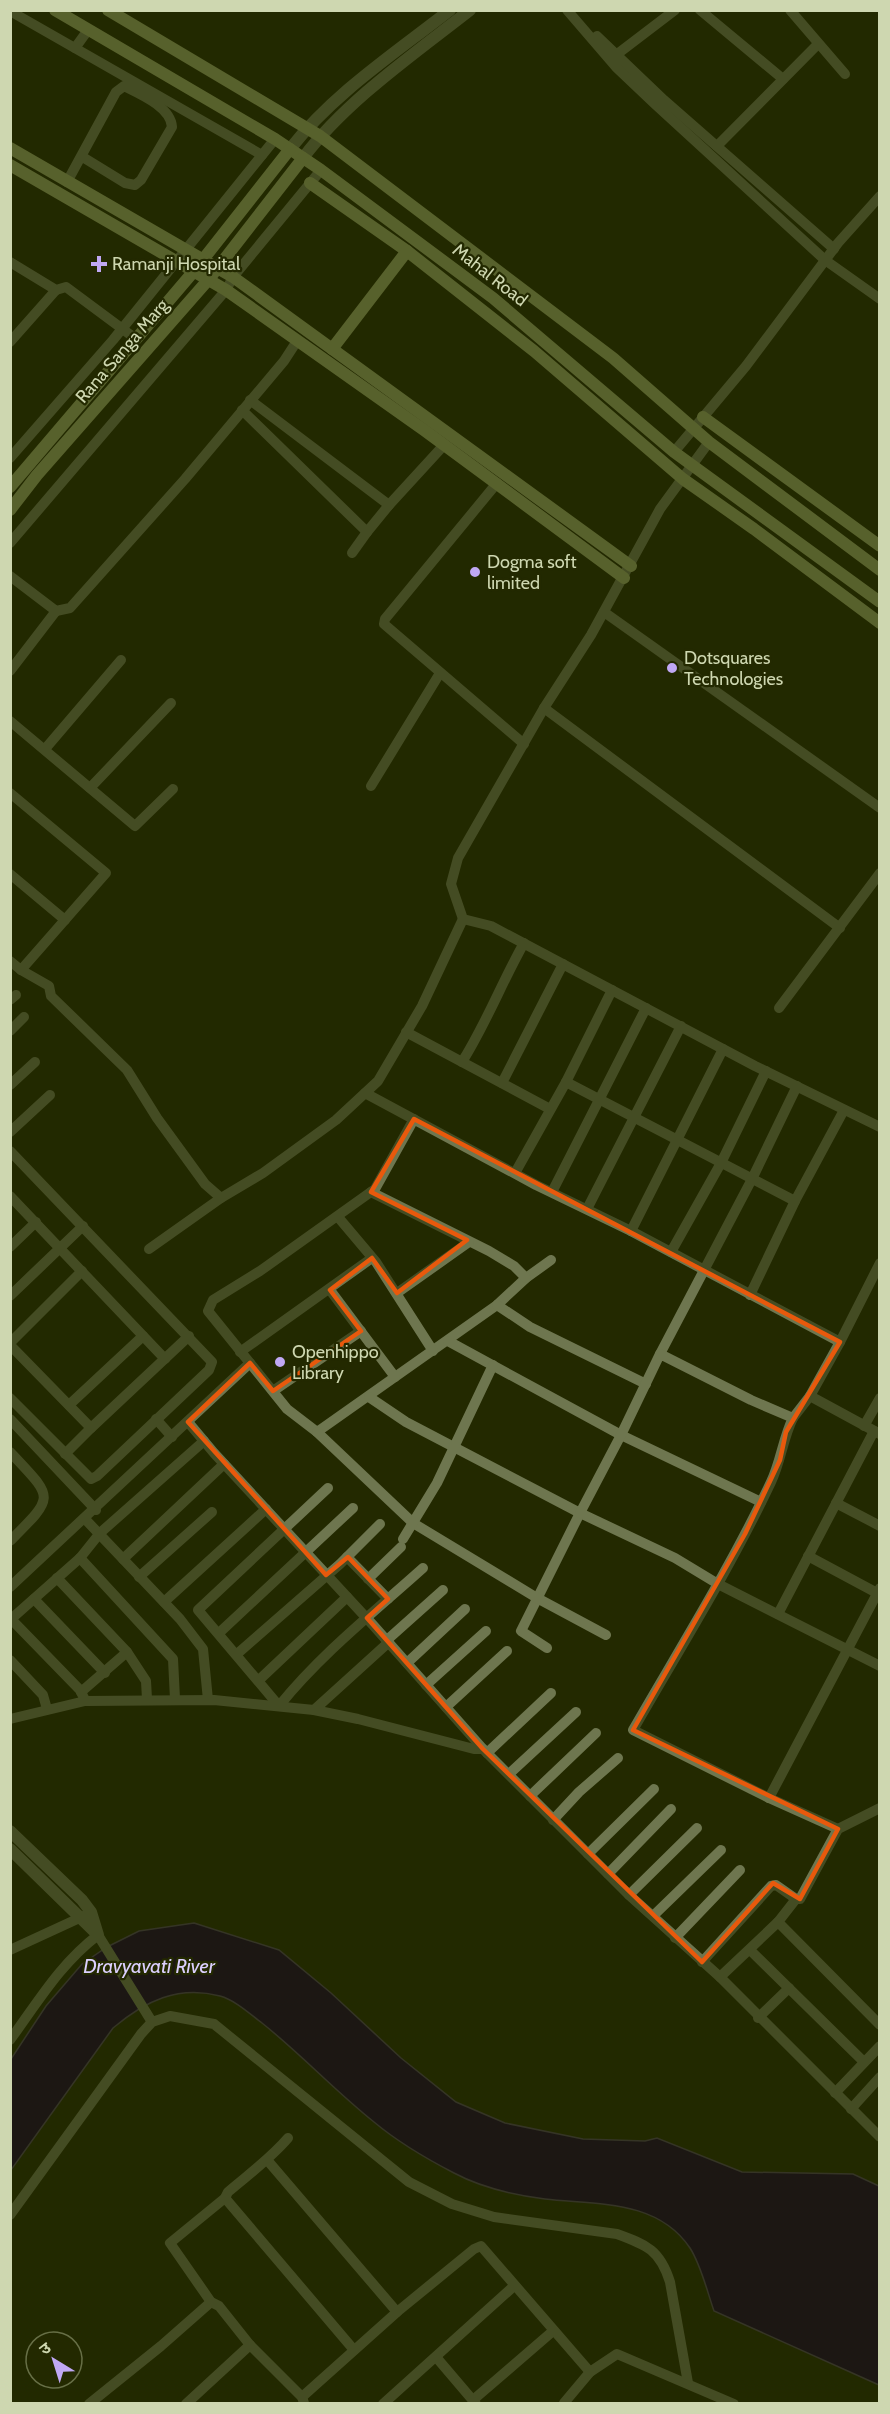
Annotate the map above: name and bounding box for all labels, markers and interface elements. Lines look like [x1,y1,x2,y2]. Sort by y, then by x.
street label: Mahal Road [448,239,532,311]
place label: Ramanji Hospital [112,253,241,275]
marker: Ramanji Hospital [90,255,108,273]
street label: Rana Sanga Marg [71,294,174,408]
place label: Dogma soft limited [487,551,577,594]
marker: Dogma soft limited [468,565,482,579]
place label: Dotsquares Technologies [684,647,783,690]
marker: Dotsquares Technologies [665,661,679,675]
place label: Openhippo Library [292,1341,379,1384]
marker: Openhippo Library [273,1355,287,1369]
water label: Dravyavati River [83,1954,216,1978]
north arrow [24,2330,84,2390]
text: उ [36,2338,55,2359]

